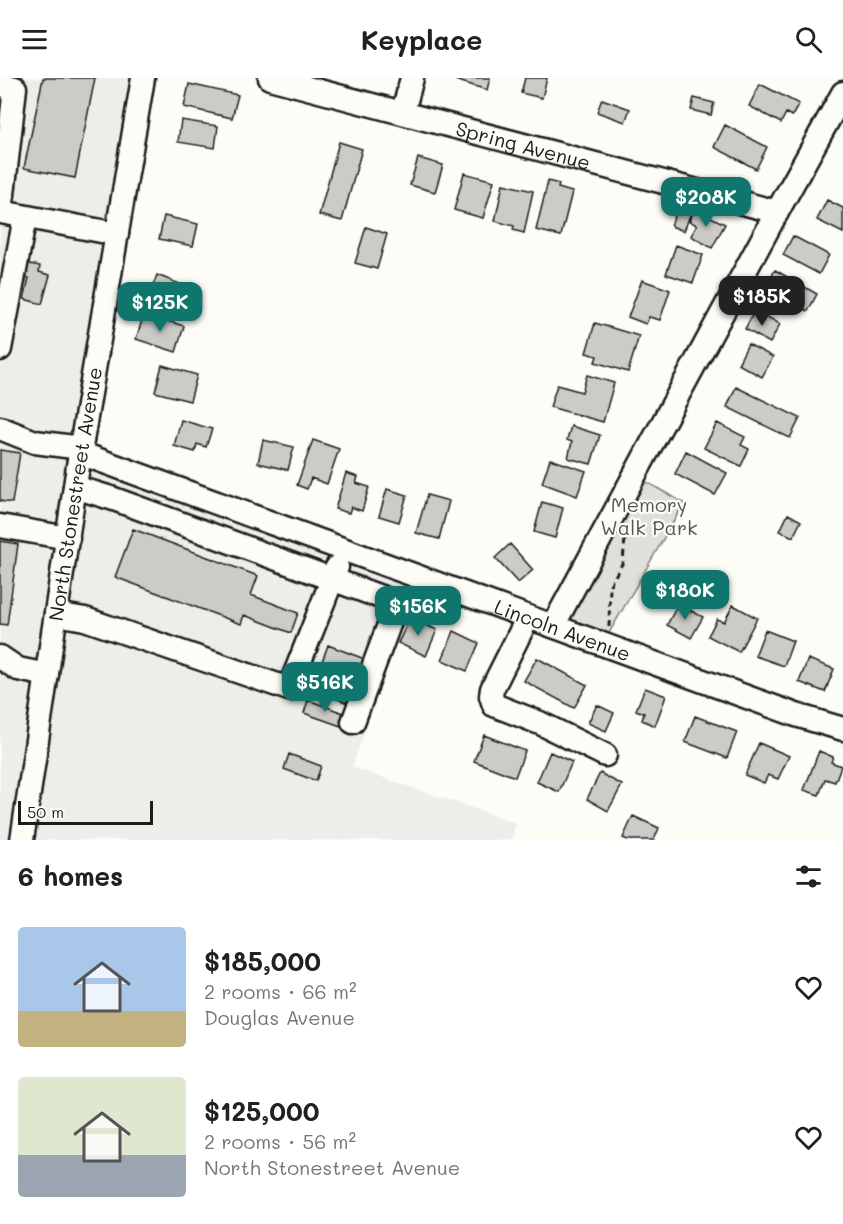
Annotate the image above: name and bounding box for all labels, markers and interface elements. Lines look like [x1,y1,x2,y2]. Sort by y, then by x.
text: Keyplace [361,22,482,57]
icon: menu [18,23,51,56]
icon: search [792,23,825,56]
street label: Spring Avenue [453,115,593,175]
pin: $208K [664,177,748,228]
text: $208K [675,183,737,209]
pin: $185K [720,276,804,327]
pin: $125K [118,282,202,333]
text: $185K [733,282,791,308]
text: $125K [131,288,189,314]
street label: North Stonestreet Avenue [42,365,107,623]
park label: Memory Walk Park [600,491,698,540]
pin: $180K [643,570,727,621]
text: $180K [655,576,715,602]
pin: $156K [376,586,460,637]
text: $156K [389,592,447,618]
street label: Lincoln Avenue [491,593,634,666]
pin: $516K [283,662,367,713]
text: $516K [296,668,354,694]
scale bar [18,798,153,826]
text: 50 m [27,801,64,822]
text: 6 homes [18,859,123,893]
icon: filters [792,860,825,893]
text: $185,000 [204,944,321,978]
icon: home [66,951,138,1023]
icon: heart [792,971,825,1004]
text: 2 rooms · 66 m² [204,978,357,1004]
text: Douglas Avenue [204,1004,355,1030]
text: $125,000 [204,1094,319,1128]
icon: home [66,1101,138,1173]
icon: heart [792,1121,825,1154]
text: 2 rooms · 56 m² [204,1128,356,1154]
text: North Stonestreet Avenue [204,1154,460,1180]

